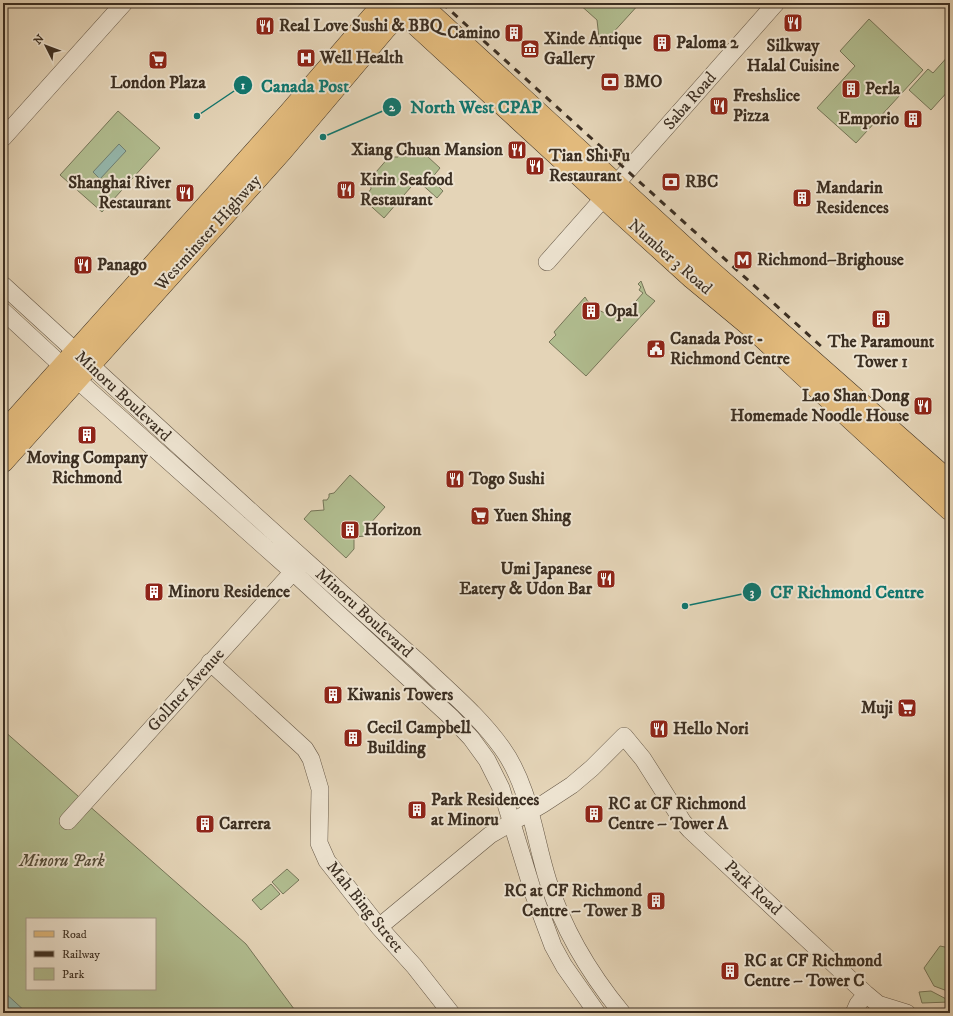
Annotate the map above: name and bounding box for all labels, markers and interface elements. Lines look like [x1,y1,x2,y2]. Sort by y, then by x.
restaurant icon: Silkway Halal Cuisine [782,12,804,34]
restaurant icon: Real Love Sushi & BBQ [254,15,276,37]
place label: Real Love Sushi & BBQ [279,15,451,37]
place label: Camino [447,22,500,44]
building icon: Camino [503,22,525,44]
north arrow [26,26,66,66]
place label: Xinde Antique Gallery [544,28,642,70]
text: N [31,32,48,48]
building icon: Paloma 2 [651,32,673,54]
place label: Paloma 2 [676,32,739,54]
place label: Silkway Halal Cuisine [747,35,839,77]
museum icon: Xinde Antique Gallery [519,38,541,60]
hospital icon: Well Health [295,47,317,69]
place label: Well Health [319,47,403,69]
supermarket icon: London Plaza [147,49,169,71]
street label: Saba Road [659,67,722,135]
callout: Canada Post [233,70,357,100]
bank icon: BMO [599,71,621,93]
place label: BMO [624,71,662,93]
place label: London Plaza [110,72,206,94]
text: Canada Post [261,76,349,98]
text: 1 [241,78,246,93]
building icon: Perla [840,78,862,100]
place label: Perla [865,78,901,100]
place label: Freshslice Pizza [733,85,800,127]
callout: North West CPAP [382,92,549,122]
restaurant icon: Freshslice Pizza [708,95,730,117]
text: North West CPAP [410,97,542,119]
text: 2 [389,100,396,115]
place label: Emporio [838,108,899,130]
building icon: Emporio [902,108,924,130]
place label: Xiang Chuan Mansion [351,139,503,161]
restaurant icon: Xiang Chuan Mansion [506,139,528,161]
place label: Tian Shi Fu Restaurant [548,145,630,187]
restaurant icon: Tian Shi Fu Restaurant [524,155,546,177]
place label: Kirin Seafood Restaurant [360,169,454,211]
street label: Westminster Highway [149,170,267,296]
bank icon: RBC [660,171,682,193]
place label: RBC [685,171,718,193]
place label: Shanghai River Restaurant [68,172,172,214]
place label: Mandarin Residences [816,177,889,219]
restaurant icon: Kirin Seafood Restaurant [335,179,357,201]
restaurant icon: Shanghai River Restaurant [174,182,196,204]
building icon: Mandarin Residences [791,187,813,209]
street label: Number 3 Road [623,214,717,300]
metro station icon: Richmond–Brighouse [732,249,754,271]
place label: Richmond–Brighouse [757,249,904,271]
restaurant icon: Panago [72,254,94,276]
place label: Panago [97,254,147,276]
building icon: Opal [580,300,602,322]
place label: Opal [605,300,639,322]
building icon: The Paramount Tower 1 [870,308,892,330]
place label: Canada Post - Richmond Centre [670,328,790,370]
place label: The Paramount Tower 1 [827,331,935,373]
public building icon: Canada Post - Richmond Centre [645,338,667,360]
street label: Minoru Boulevard [70,346,176,447]
place label: Lao Shan Dong Homemade Noodle House [730,385,910,427]
restaurant icon: Lao Shan Dong Homemade Noodle House [912,395,934,417]
building icon: Moving Company Richmond [76,424,98,446]
place label: Moving Company Richmond [26,447,149,489]
restaurant icon: Togo Sushi [444,468,466,490]
place label: Togo Sushi [468,468,545,490]
supermarket icon: Yuen Shing [469,505,491,527]
place label: Yuen Shing [493,505,572,527]
building icon: Horizon [339,519,361,541]
place label: Horizon [364,519,422,541]
place label: Umi Japanese Eatery & Udon Bar [459,558,593,600]
street label: Minoru Boulevard [311,563,418,663]
restaurant icon: Umi Japanese Eatery & Udon Bar [595,568,617,590]
callout: CF Richmond Centre [742,577,932,607]
building icon: Minoru Residence [143,581,165,603]
place label: Minoru Residence [168,581,290,603]
text: CF Richmond Centre [770,582,924,604]
text: 3 [750,585,755,600]
street label: Gollner Avenue [143,644,229,736]
building icon: Kiwanis Towers [322,684,344,706]
place label: Kiwanis Towers [347,684,454,706]
place label: Muji [861,697,894,719]
supermarket icon: Muji [896,697,918,719]
place label: Cecil Campbell Building [367,717,472,759]
restaurant icon: Hello Nori [648,718,670,740]
place label: Hello Nori [673,718,749,740]
building icon: Cecil Campbell Building [342,727,364,749]
place label: Park Residences at Minoru [431,789,539,831]
place label: RC at CF Richmond Centre – Tower A [608,793,747,835]
building icon: Park Residences at Minoru [406,799,428,821]
building icon: RC at CF Richmond Centre – Tower A [583,803,605,825]
building icon: Carrera [194,813,216,835]
place label: Carrera [219,813,272,835]
park label: Minoru Park [18,850,105,872]
street label: Park Road [720,856,787,920]
street label: Mah Bing Street [321,857,409,958]
place label: RC at CF Richmond Centre – Tower B [504,880,643,922]
building icon: RC at CF Richmond Centre – Tower B [645,890,667,912]
legend [26,918,156,990]
text: Road [62,927,87,942]
text: Railway [62,947,100,962]
place label: RC at CF Richmond Centre – Tower C [744,950,883,992]
building icon: RC at CF Richmond Centre – Tower C [719,960,741,982]
text: Park [62,967,84,982]

